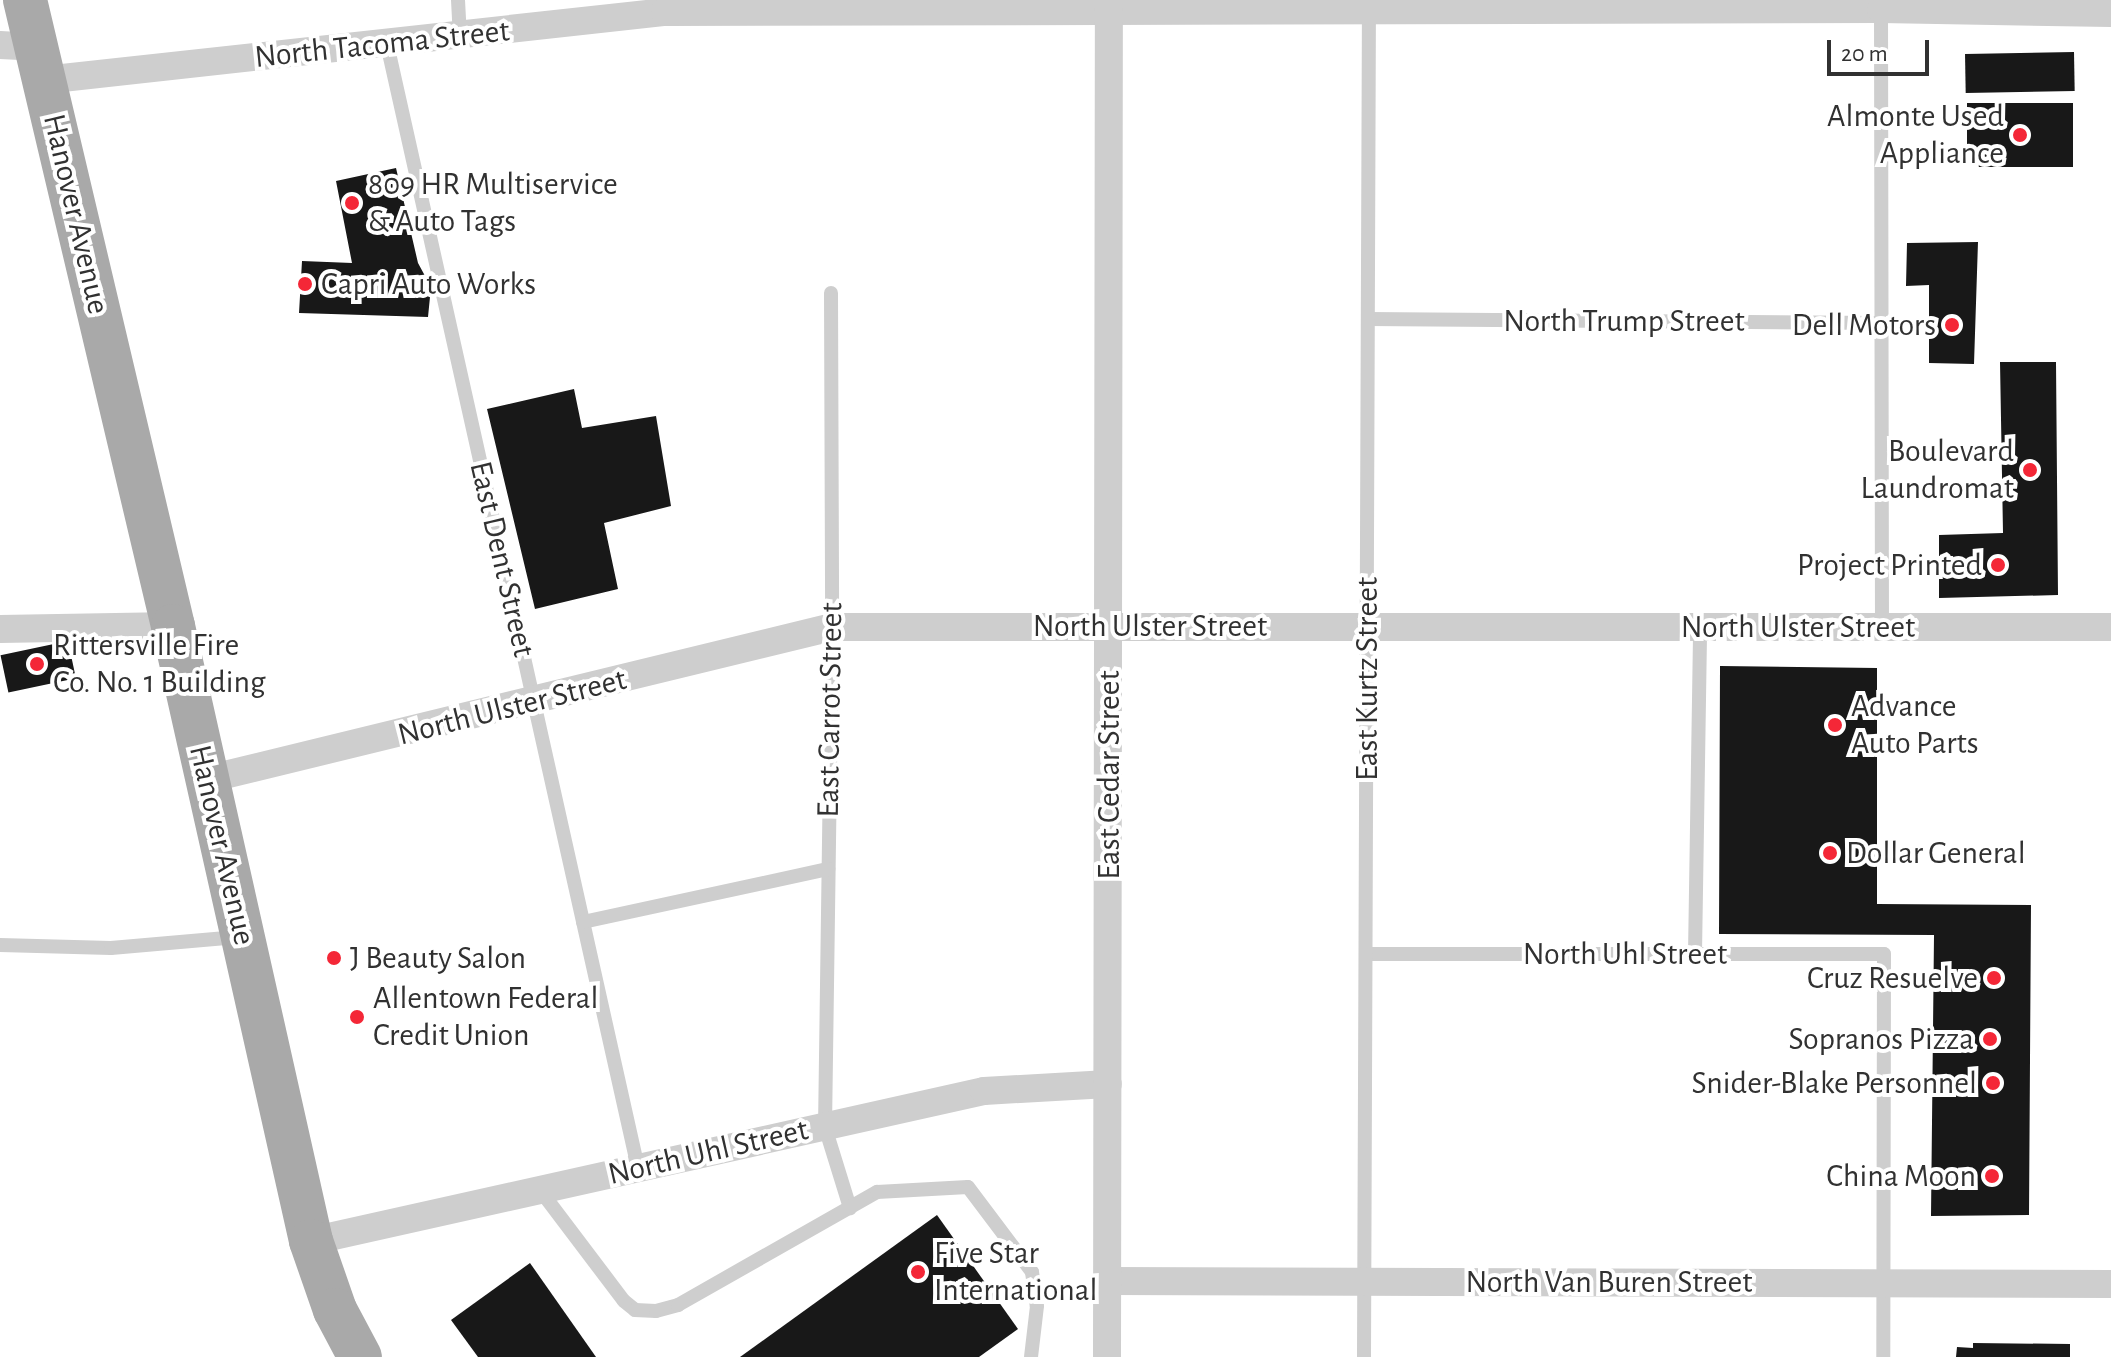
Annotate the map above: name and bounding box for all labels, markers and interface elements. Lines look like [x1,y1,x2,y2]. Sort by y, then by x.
street label: North Tacoma Street [253,12,511,76]
scale bar [1831,24,1933,74]
text: 20 m [1841,42,1888,66]
place label: Almonte Used Appliance [1827,98,2004,173]
street label: Hanover Avenue [34,110,118,318]
marker: Almonte Used Appliance [2011,126,2029,144]
place label: 809 HR Multiservice & Auto Tags [368,166,618,241]
marker: 809 HR Multiservice & Auto Tags [343,194,361,212]
place label: Capri Auto Works [321,265,536,303]
marker: Capri Auto Works [296,275,314,293]
street label: North Trump Street [1503,302,1745,340]
place label: Dell Motors [1792,306,1936,344]
marker: Dell Motors [1943,316,1961,334]
place label: Boulevard Laundromat [1861,433,2014,508]
street label: East Dent Street [461,457,543,661]
marker: Boulevard Laundromat [2021,461,2039,479]
place label: Project Printed [1797,546,1982,584]
marker: Project Printed [1989,556,2007,574]
street label: East Kurtz Street [1348,577,1386,781]
street label: East Carrot Street [809,602,851,818]
street label: North Ulster Street [1033,607,1267,645]
street label: North Ulster Street [1681,608,1915,646]
place label: Rittersville Fire Co. No. 1 Building [53,627,266,702]
marker: Rittersville Fire Co. No. 1 Building [28,655,46,673]
street label: North Ulster Street [394,660,630,754]
street label: East Cedar Street [1090,670,1128,880]
place label: Advance Auto Parts [1851,688,1979,763]
marker: Advance Auto Parts [1826,716,1844,734]
street label: Hanover Avenue [180,741,264,949]
place label: Dollar General [1846,834,2026,872]
marker: Dollar General [1821,844,1839,862]
street label: North Uhl Street [1523,935,1727,973]
place label: J Beauty Salon [350,939,526,977]
marker: J Beauty Salon [325,949,343,967]
place label: Cruz Resuelve [1807,959,1978,997]
marker: Cruz Resuelve [1985,969,2003,987]
place label: Allentown Federal Credit Union [373,980,598,1055]
marker: Allentown Federal Credit Union [348,1008,366,1026]
place label: Sopranos Pizza [1788,1020,1974,1058]
marker: Sopranos Pizza [1981,1030,1999,1048]
place label: Snider-Blake Personnel [1692,1064,1977,1102]
marker: Snider-Blake Personnel [1984,1074,2002,1092]
street label: North Uhl Street [604,1110,812,1194]
place label: China Moon [1826,1157,1976,1195]
marker: China Moon [1983,1167,2001,1185]
place label: Five Star International [934,1235,1097,1310]
marker: Five Star International [909,1263,927,1281]
street label: North Van Buren Street [1465,1263,1753,1301]

